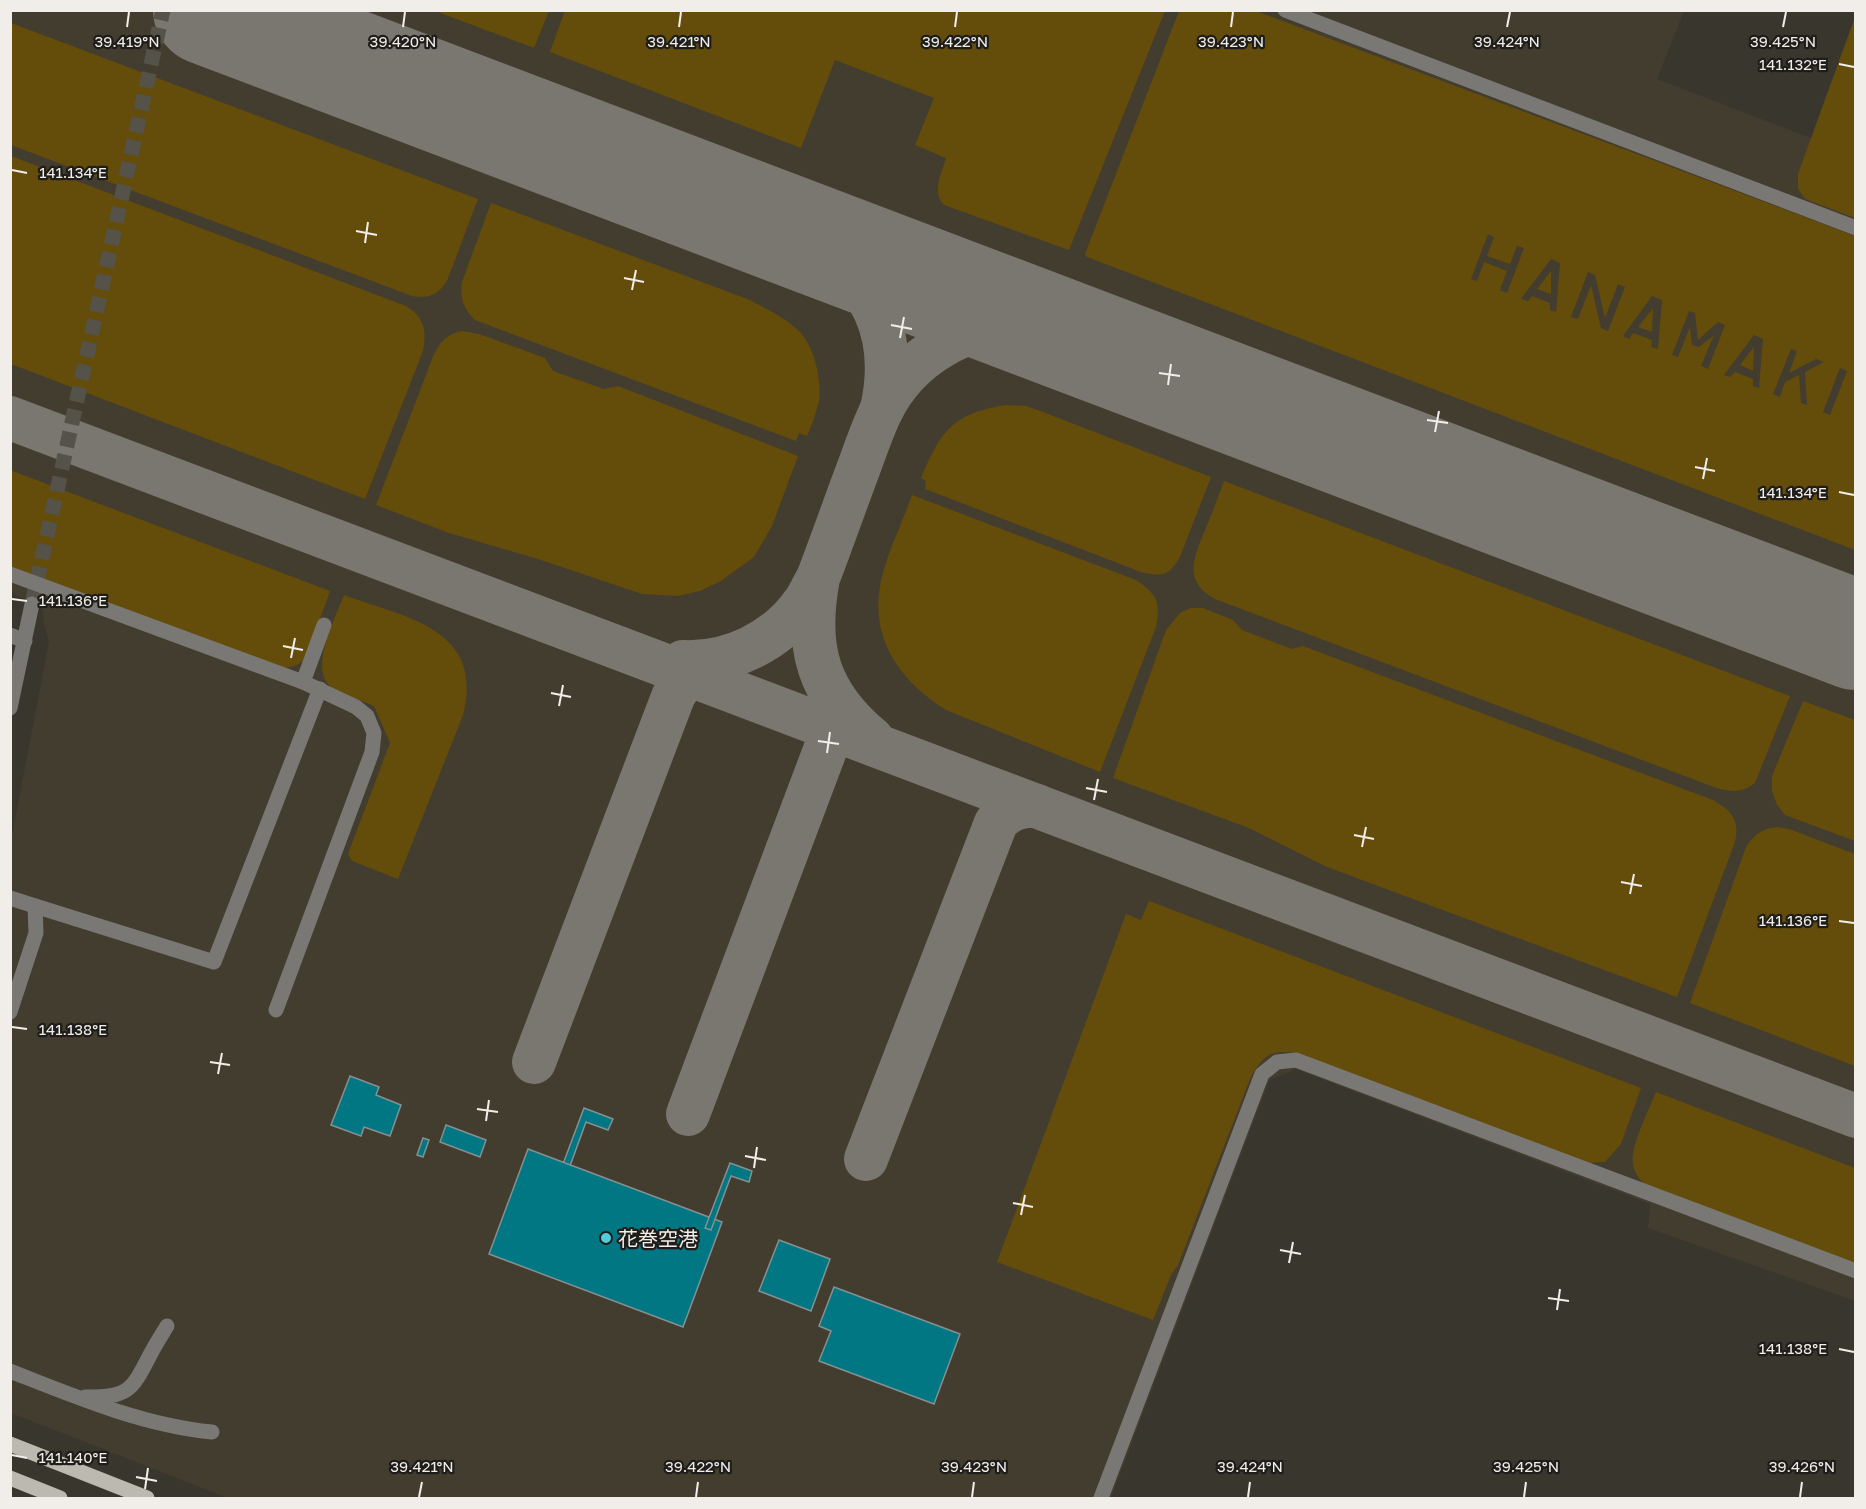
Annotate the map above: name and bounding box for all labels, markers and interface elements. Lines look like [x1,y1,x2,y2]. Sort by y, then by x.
text: 39.419°N [94,32,160,50]
text: 39.420°N [370,32,436,50]
text: 39.421°N [647,32,711,50]
text: 39.422°N [922,32,988,50]
text: 39.423°N [1198,32,1264,50]
text: 39.424°N [1474,32,1540,50]
text: 39.425°N [1750,32,1816,50]
text: 141.132°E [1759,55,1827,73]
text: 141.134°E [39,163,107,181]
text: 141.134°E [1759,483,1827,501]
text: 141.136°E [39,591,107,609]
text: 141.136°E [1759,911,1827,929]
text: 141.138°E [39,1020,107,1038]
place label: 花巻空港 [618,1226,698,1250]
marker: 花巻空港 [599,1231,613,1245]
text: 141.138°E [1759,1339,1827,1357]
text: 141.140°E [39,1448,107,1466]
text: 39.421°N [390,1457,454,1475]
text: 39.422°N [665,1457,731,1475]
text: 39.423°N [941,1457,1007,1475]
text: 39.424°N [1217,1457,1283,1475]
text: 39.425°N [1493,1457,1559,1475]
text: 39.426°N [1769,1457,1835,1475]

